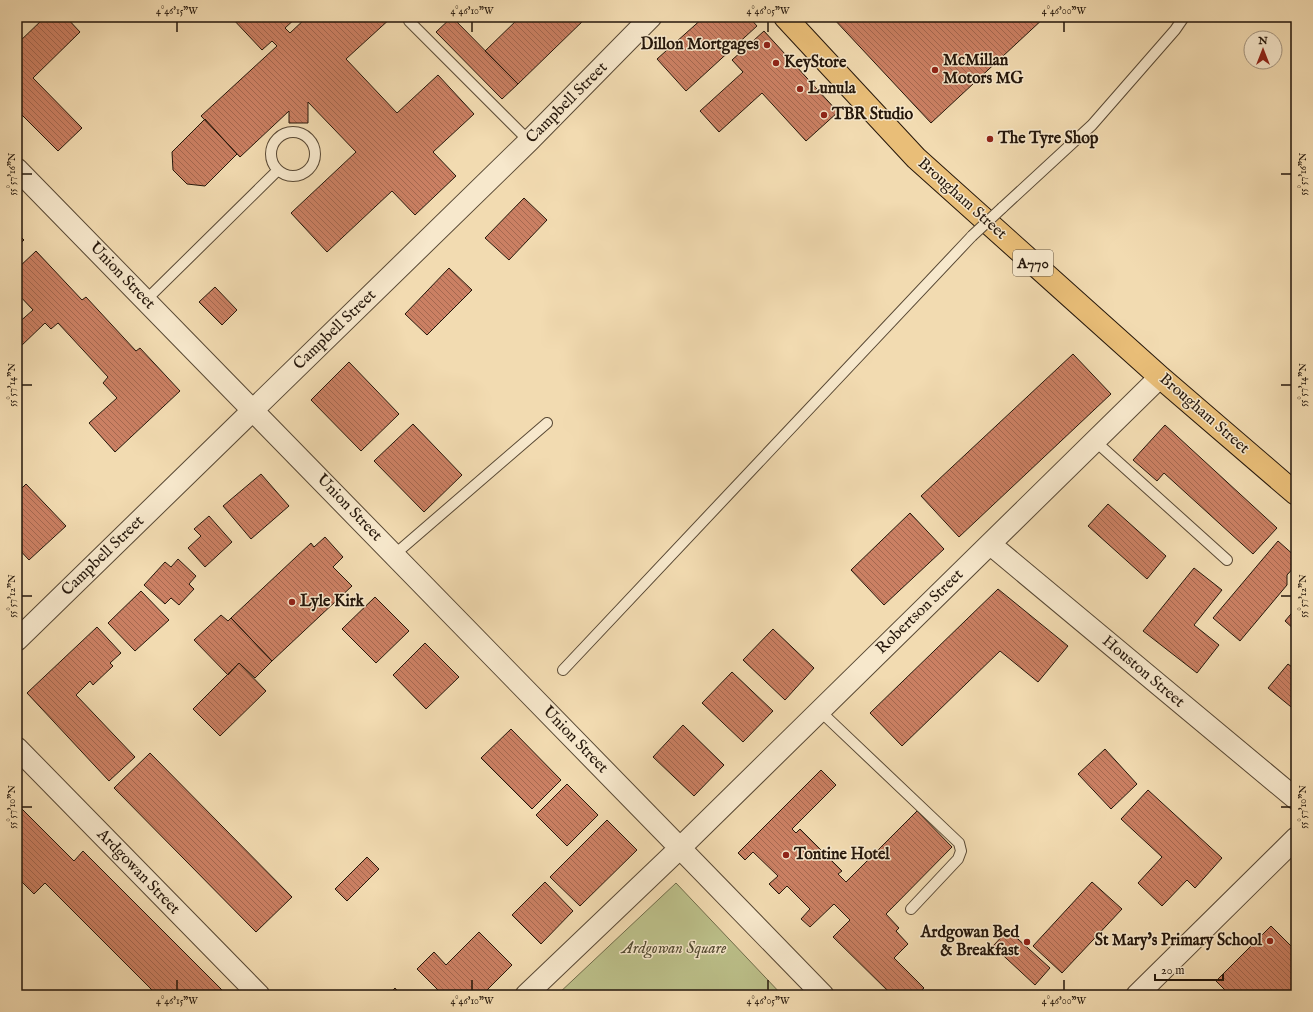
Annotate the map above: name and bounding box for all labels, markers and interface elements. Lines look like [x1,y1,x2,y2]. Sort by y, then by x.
text: 4°46'15"W [156,5,198,18]
text: 4°46'10"W [450,5,494,18]
text: 4°46'05"W [747,5,790,18]
text: 4°46'00"W [1042,5,1087,18]
north arrow [1243,30,1283,70]
text: N [1257,34,1268,48]
place label: Dillon Mortgages [641,35,759,55]
marker: Dillon Mortgages [762,40,772,50]
place label: McMillan Motors MG [943,51,1023,89]
place label: KeyStore [784,53,847,73]
street label: Campbell Street [522,58,612,148]
marker: KeyStore [771,58,781,68]
marker: McMillan Motors MG [930,65,940,75]
place label: Lunula [808,79,857,99]
marker: Lunula [795,84,805,94]
place label: TBR Studio [831,105,913,125]
marker: TBR Studio [819,110,829,120]
place label: The Tyre Shop [997,129,1099,149]
marker: The Tyre Shop [985,134,995,144]
text: 55°57'16"N [6,152,19,196]
text: 55°57'16"N [1297,152,1310,196]
street label: Brougham Street [913,154,1011,245]
street label: Union Street [85,238,159,314]
road number: A770 [1013,250,1053,276]
street label: Campbell Street [289,285,381,374]
text: 55°57'14"N [6,363,19,407]
text: 55°57'14"N [1297,363,1310,407]
street label: Brougham Street [1155,369,1254,459]
street label: Union Street [312,470,386,546]
street label: Campbell Street [57,511,149,600]
street label: Robertson Street [872,565,968,659]
text: 55°57'12"N [6,574,19,618]
text: 55°57'12"N [1297,574,1310,618]
place label: Lyle Kirk [300,592,365,612]
marker: Lyle Kirk [287,597,297,607]
street label: Houston Street [1098,632,1189,713]
street label: Union Street [538,702,612,778]
text: 55°57'10"N [6,785,19,829]
text: 55°57'10"N [1297,785,1310,829]
street label: Ardgowan Street [91,824,184,919]
place label: Tontine Hotel [793,845,890,865]
marker: Tontine Hotel [781,850,791,860]
place label: Ardgowan Bed & Breakfast [920,923,1020,961]
place label: St Mary's Primary School [1095,931,1263,951]
marker: St Mary's Primary School [1265,936,1275,946]
marker: Ardgowan Bed & Breakfast [1022,937,1032,947]
park label: Ardgowan Square [620,939,727,959]
scale bar [1155,956,1223,982]
text: 20 m [1161,963,1184,978]
text: 4°46'15"W [156,995,198,1008]
text: 4°46'10"W [450,995,494,1008]
text: 4°46'05"W [747,995,790,1008]
text: 4°46'00"W [1042,995,1087,1008]

